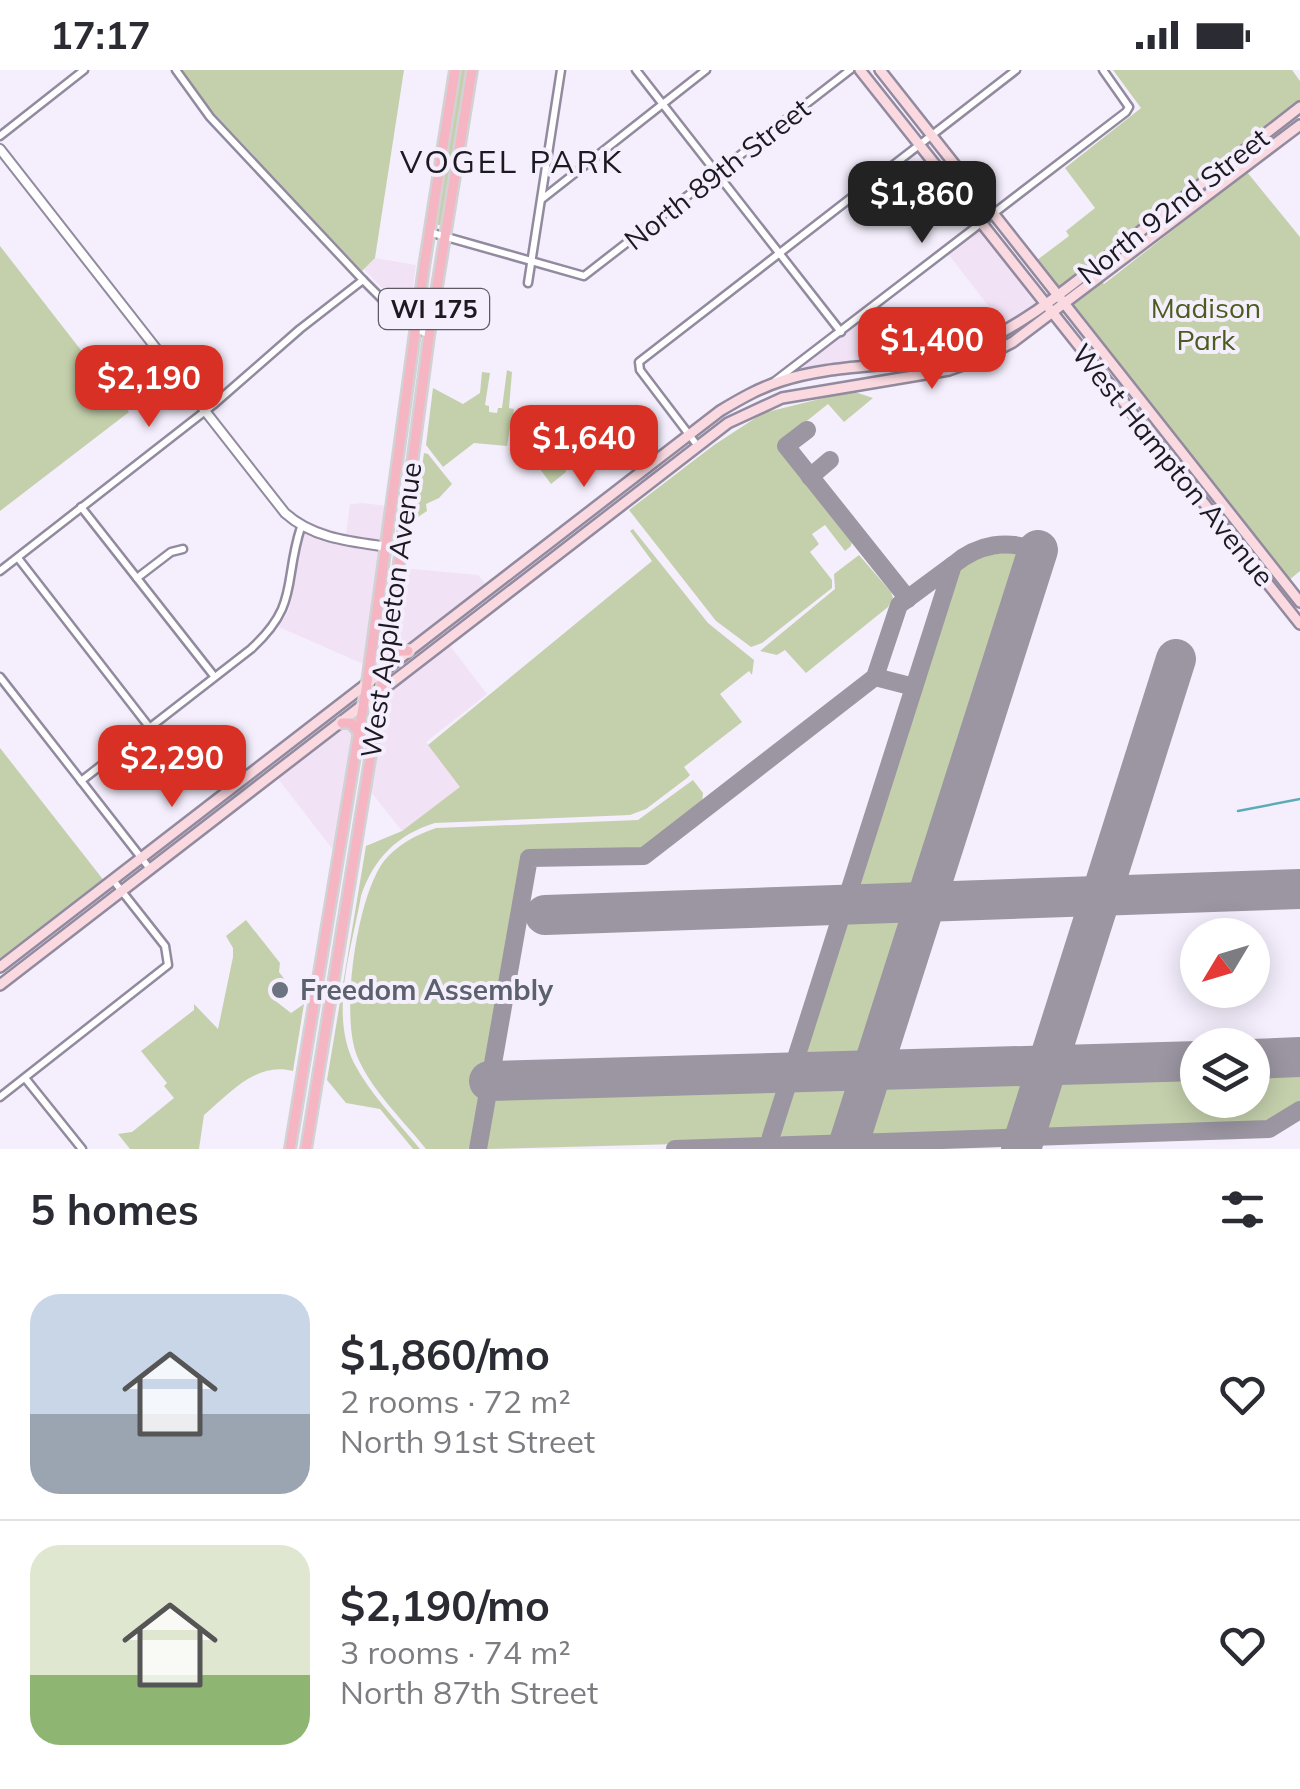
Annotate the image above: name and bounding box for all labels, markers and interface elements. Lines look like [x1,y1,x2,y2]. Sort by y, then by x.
text: 17:17 [50,11,151,59]
street label: North 89th Street [617,90,817,257]
street label: North 92nd Street [1070,120,1275,291]
district label: VOGEL PARK [400,141,624,181]
pin: $1,860 [841,161,1003,246]
text: $1,860 [870,173,974,213]
road number: WI 175 [379,289,489,329]
park label: Madison Park [1151,290,1261,357]
pin: $1,400 [851,307,1013,392]
text: $1,400 [880,319,984,359]
street label: West Hampton Avenue [1065,336,1282,593]
pin: $2,190 [68,345,230,430]
text: $2,190 [97,357,201,397]
pin: $1,640 [503,405,665,490]
text: $1,640 [532,417,636,457]
street label: West Appleton Avenue [352,460,429,760]
pin: $2,290 [91,725,253,810]
text: $2,290 [120,737,224,777]
north arrow [1180,918,1270,1008]
map controls [1180,918,1270,1118]
place label: Freedom Assembly [300,972,554,1007]
marker: Freedom Assembly [269,979,291,1001]
button: layers [1180,1028,1270,1118]
icon: filters [1215,1182,1270,1237]
text: 5 homes [30,1183,199,1236]
text: $1,860/mo [340,1328,550,1381]
icon: home [110,1334,230,1454]
icon: heart [1215,1367,1270,1422]
text: 2 rooms · 72 m² [340,1381,571,1421]
text: North 91st Street [340,1421,595,1461]
text: $2,190/mo [340,1579,550,1632]
icon: home [110,1585,230,1705]
icon: heart [1215,1618,1270,1673]
text: 3 rooms · 74 m² [340,1632,571,1672]
text: North 87th Street [340,1672,598,1712]

